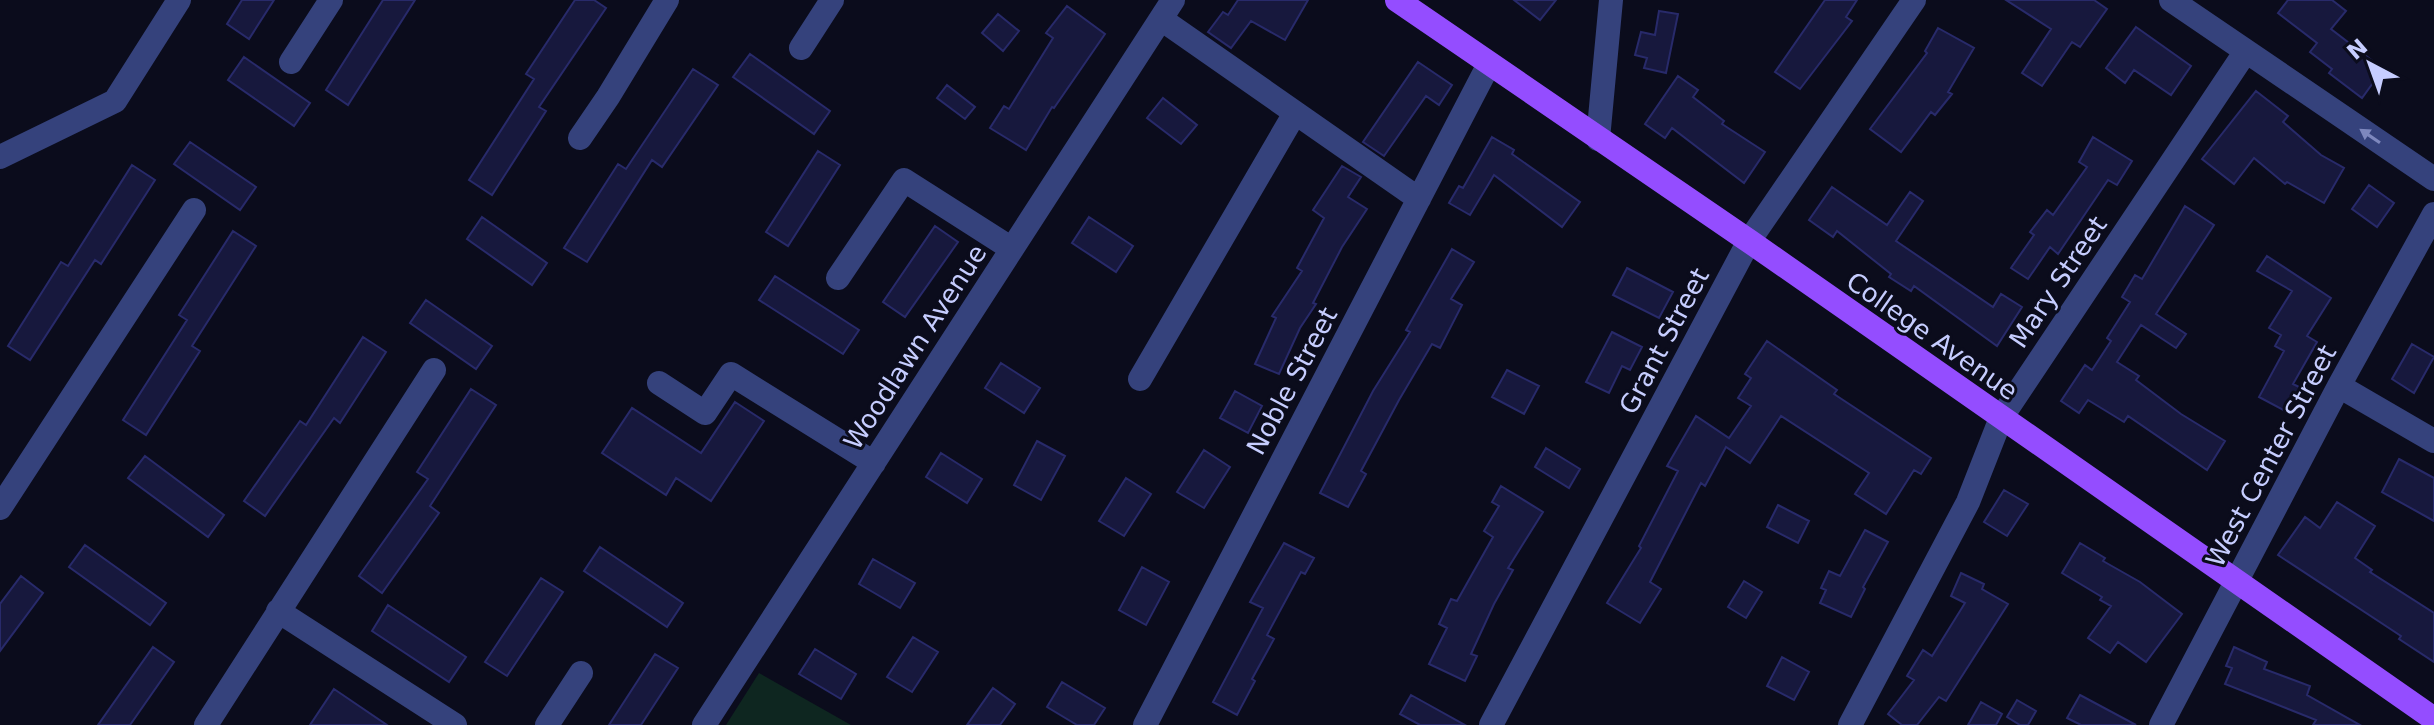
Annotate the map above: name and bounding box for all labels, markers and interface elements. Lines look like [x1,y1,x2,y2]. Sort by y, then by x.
north arrow [2330,24,2410,104]
text: N [2342,34,2372,65]
one-way arrow [2359,128,2380,143]
street label: Mary Street [2003,211,2113,353]
street label: Woodlawn Avenue [838,239,992,455]
street label: Grant Street [1613,263,1715,419]
street label: College Avenue [1841,266,2023,406]
street label: Noble Street [1241,302,1343,460]
street label: West Center Street [2200,340,2342,572]

